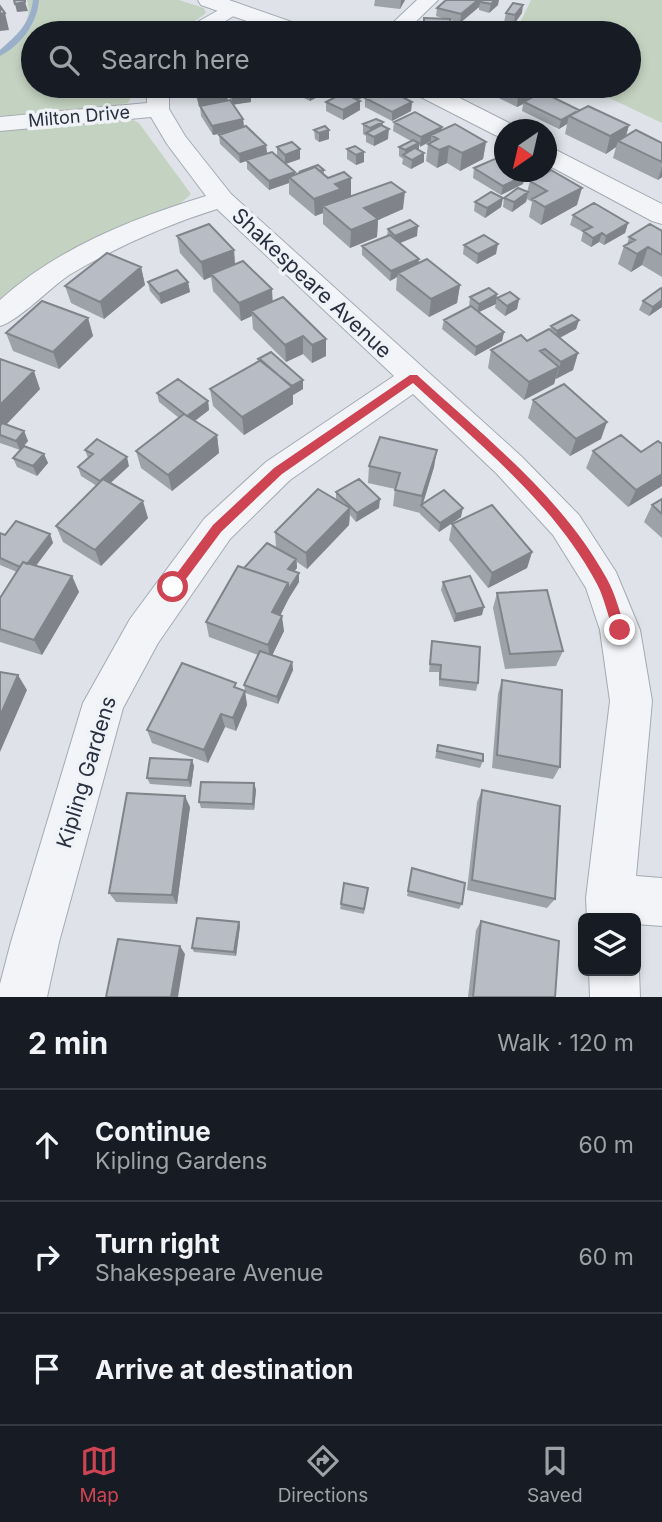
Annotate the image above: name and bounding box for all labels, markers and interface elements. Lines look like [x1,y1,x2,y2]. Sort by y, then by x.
search box [21,21,641,98]
icon: search [45,41,83,79]
text: Search here [101,44,250,75]
street label: Milton Drive [27,101,131,131]
north arrow [494,119,557,182]
street label: Shakespeare Avenue [227,203,397,363]
route start [157,571,188,602]
route end [604,614,635,645]
street label: Kipling Gardens [51,693,121,851]
map controls [578,913,641,976]
button: layers [578,913,641,976]
text: 2 min [28,1025,108,1061]
text: Walk · 120 m [497,1029,634,1057]
text: Continue [95,1116,211,1147]
icon: ahead [28,1126,66,1164]
text: 60 m [579,1131,634,1159]
text: Kipling Gardens [95,1147,267,1175]
text: Turn right [95,1228,220,1259]
icon: right [28,1238,66,1276]
text: 60 m [579,1243,634,1271]
text: Shakespeare Avenue [95,1259,324,1287]
icon: arrive [28,1350,66,1388]
text: Arrive at destination [95,1354,354,1385]
tab: Map [79,1442,119,1507]
tab: Directions [278,1442,368,1507]
tab: Saved [527,1442,583,1507]

